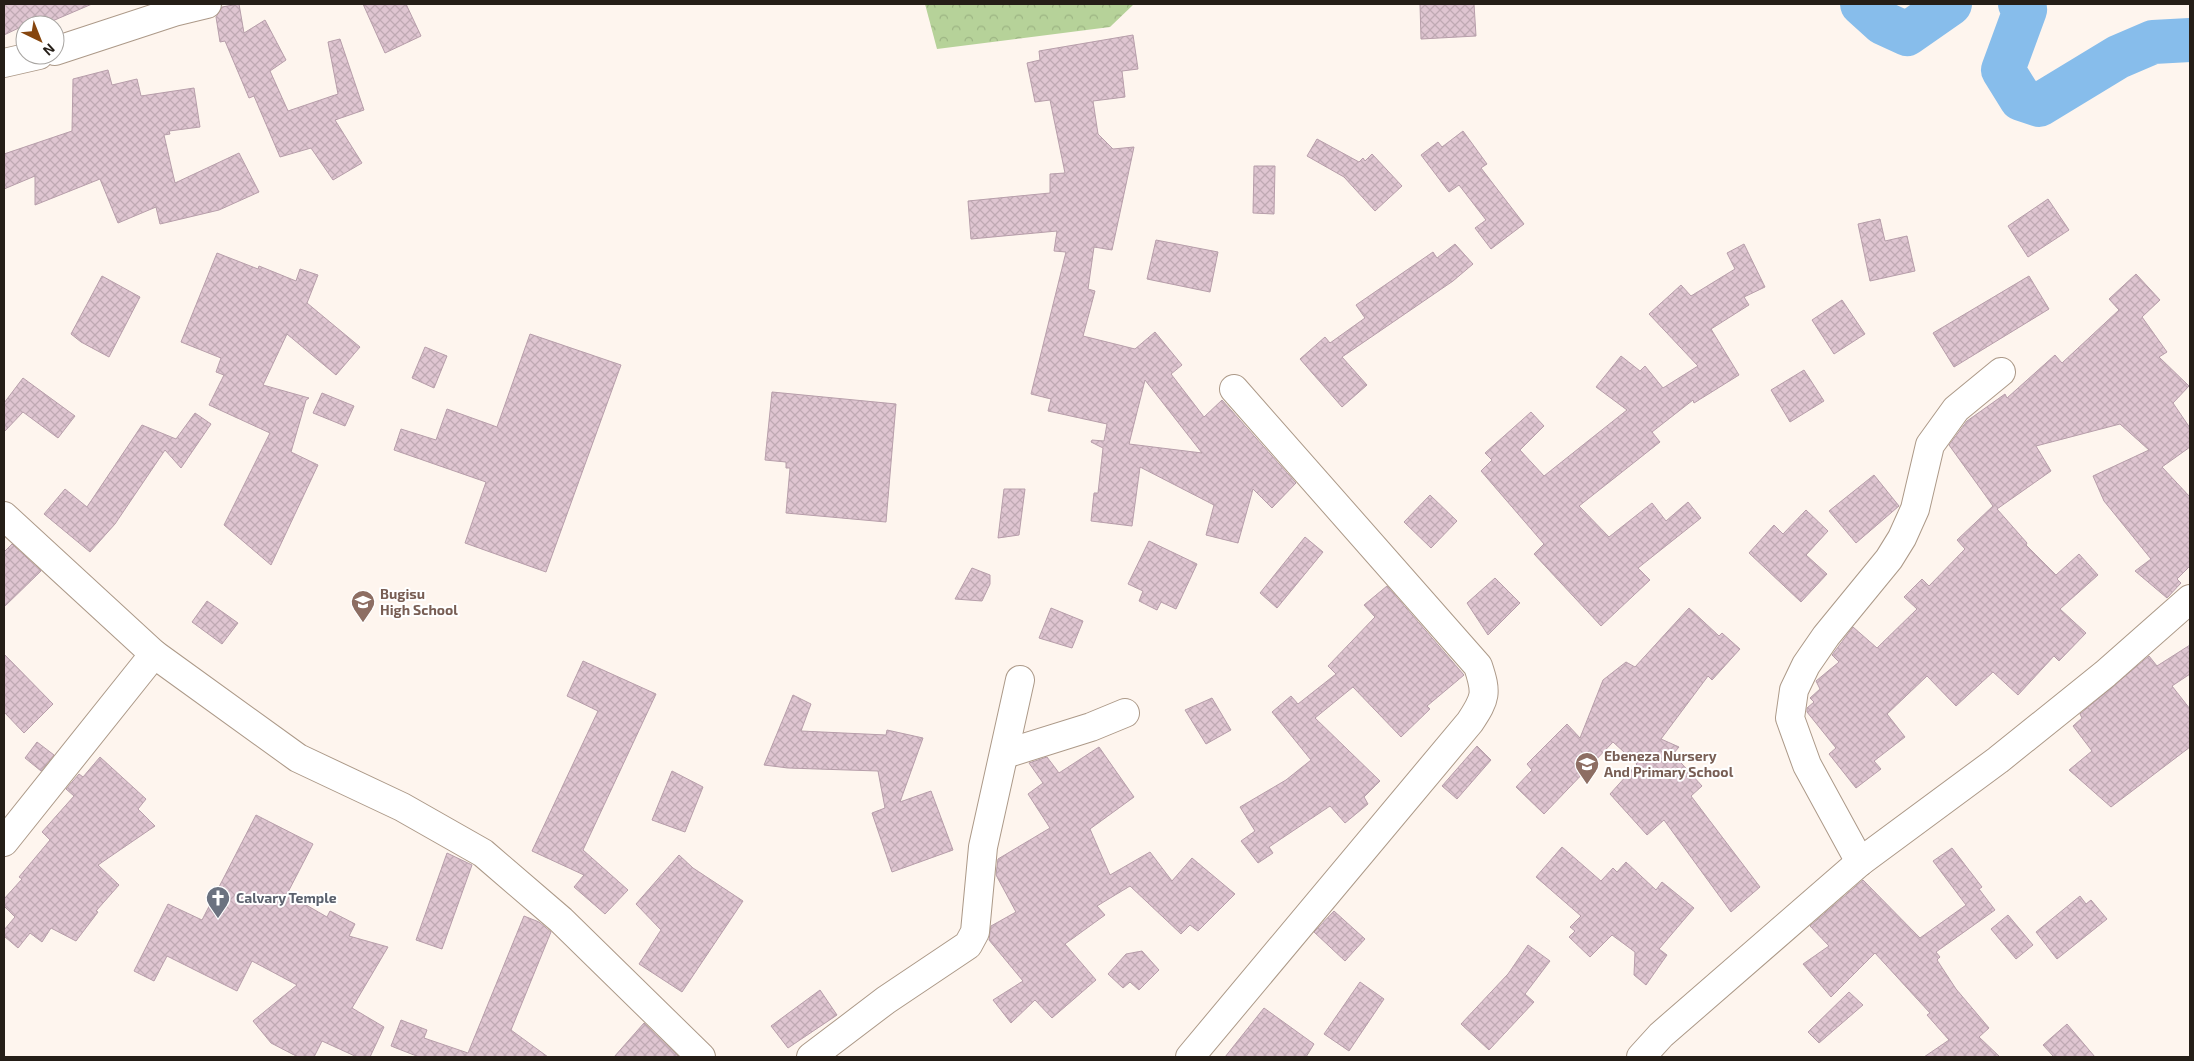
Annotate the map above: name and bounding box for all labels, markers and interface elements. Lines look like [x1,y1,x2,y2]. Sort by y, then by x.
north arrow [15,15,65,65]
text: N [40,40,59,60]
place label: Bugisu High School [380,585,458,618]
school or university icon: Bugisu High School [350,589,376,623]
place label: Ebeneza Nursery And Primary School [1604,747,1734,780]
school or university icon: Ebeneza Nursery And Primary School [1574,751,1600,785]
church icon: Calvary Temple [205,885,231,919]
place label: Calvary Temple [236,889,337,906]

